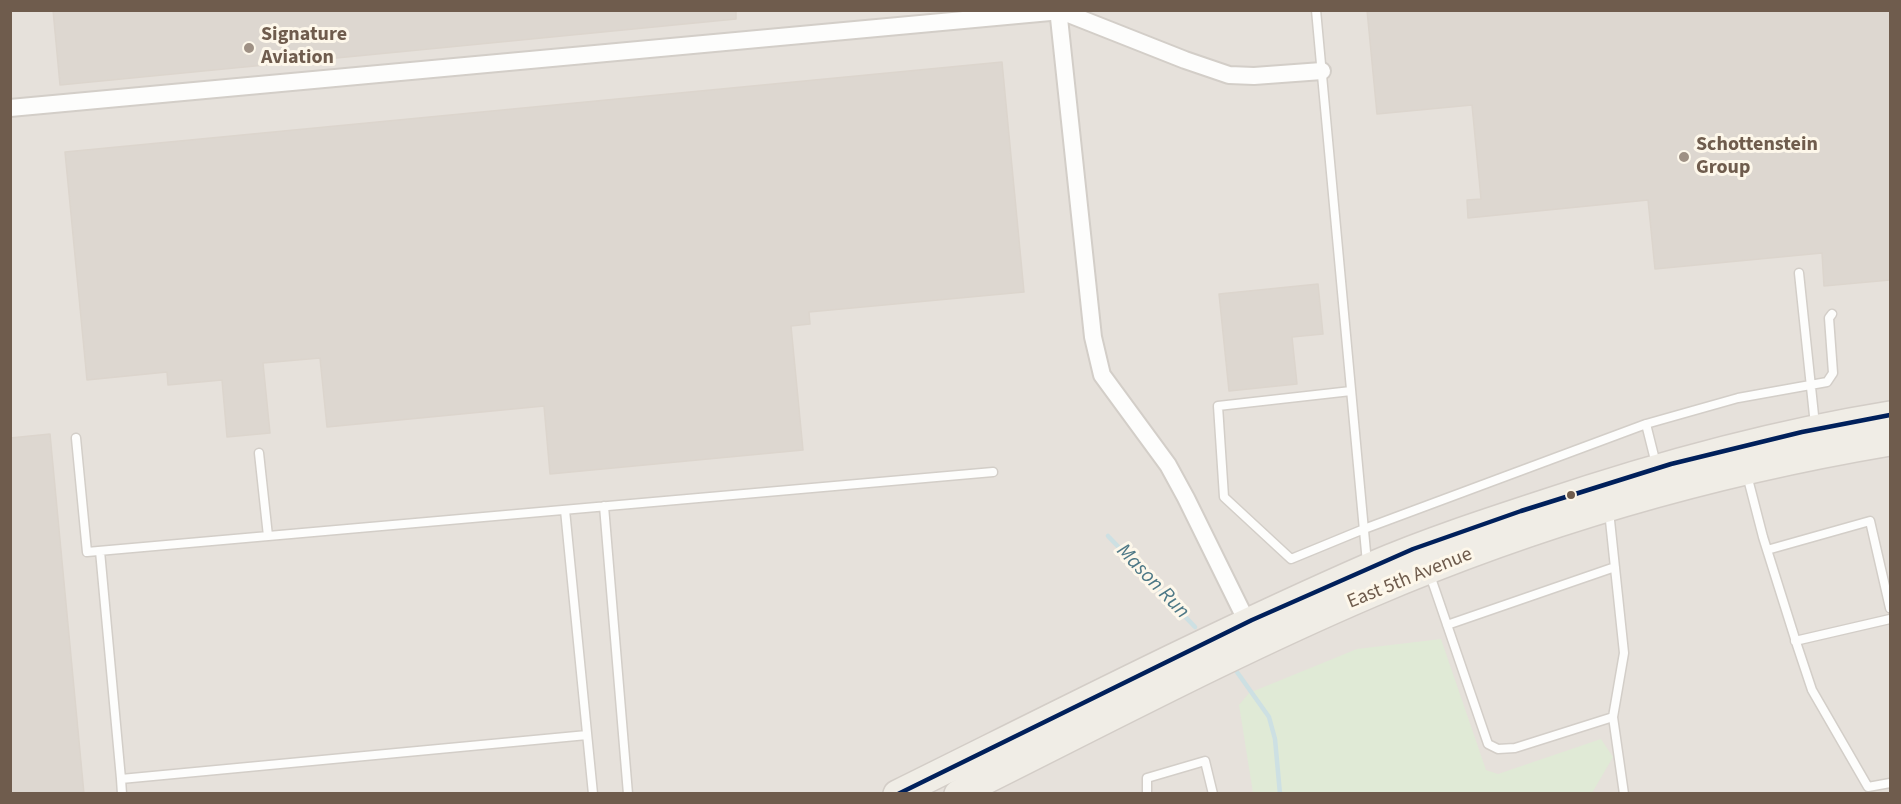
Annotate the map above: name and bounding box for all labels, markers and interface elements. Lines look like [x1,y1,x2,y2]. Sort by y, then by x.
place label: Signature Aviation [261,24,347,71]
marker: Signature Aviation [242,41,256,55]
place label: Schottenstein Group [1696,134,1818,181]
marker: Schottenstein Group [1677,150,1691,164]
unlabelled marker [1565,489,1577,501]
water label: Mason Run [1110,539,1194,625]
street label: East 5th Avenue [1344,543,1476,615]

